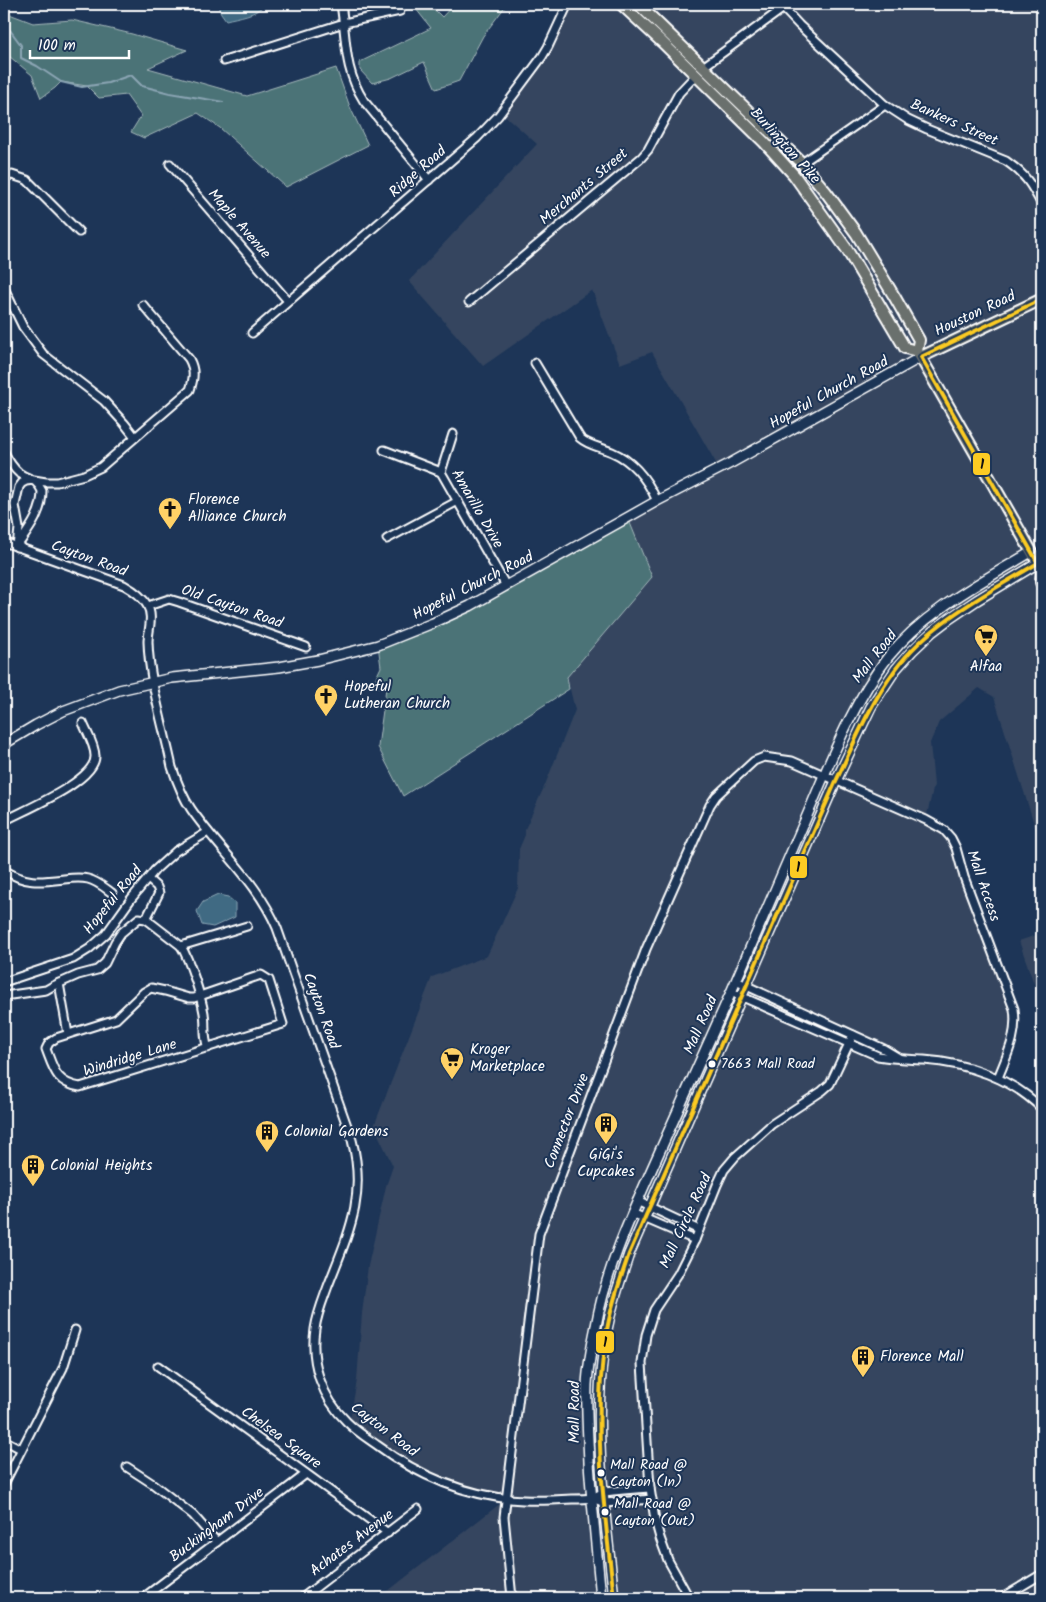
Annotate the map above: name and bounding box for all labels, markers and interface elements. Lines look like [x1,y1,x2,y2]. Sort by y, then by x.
scale bar [30,28,129,60]
text: 100 m [38,34,76,58]
street label: Bankers Street [906,93,1002,153]
street label: Burlington Pike [744,102,826,190]
street label: Ridge Road [384,140,453,204]
street label: Merchants Street [534,142,634,231]
street label: Maple Avenue [202,183,277,265]
street label: Houston Road [930,284,1020,343]
street label: Hopeful Church Road [765,350,894,436]
line badge: 1 [972,452,991,476]
text: 1 [980,454,985,476]
street label: Amarillo Drive [445,465,510,553]
place label: Florence Alliance Church [188,488,286,529]
church icon: Florence Alliance Church [157,496,183,530]
street label: Cayton Road [47,534,131,584]
street label: Hopeful Church Road [408,545,538,627]
street label: Old Cayton Road [178,578,287,636]
supermarket icon: Alfaa [973,623,999,657]
street label: Mall Road [846,625,904,689]
place label: Alfaa [970,655,1002,679]
place label: Hopeful Lutheran Church [344,675,450,716]
church icon: Hopeful Lutheran Church [313,683,339,717]
street label: Mall Access [960,847,1007,926]
line badge: 1 [789,855,808,879]
text: 1 [796,857,801,879]
street label: Hopeful Road [77,860,149,940]
street label: Cayton Road [296,969,346,1053]
street label: Mall Road [677,991,725,1058]
street label: Windridge Lane [80,1032,180,1084]
place label: Kroger Marketplace [470,1038,545,1079]
supermarket icon: Kroger Marketplace [439,1046,465,1080]
place label: 7663 Mall Road [721,1053,816,1075]
marker: 7663 Mall Road [707,1059,717,1069]
street label: Connector Drive [538,1070,596,1172]
building icon: GiGi's Cupcakes [593,1111,619,1145]
building icon: Colonial Gardens [254,1119,280,1153]
place label: Colonial Gardens [284,1120,389,1144]
place label: GiGi's Cupcakes [577,1143,635,1184]
building icon: Colonial Heights [20,1153,46,1187]
place label: Colonial Heights [50,1154,153,1178]
street label: Mall Circle Road [653,1169,719,1273]
line badge: 1 [595,1330,615,1354]
text: 1 [603,1332,608,1354]
building icon: Florence Mall [850,1344,876,1378]
place label: Florence Mall [880,1345,964,1369]
street label: Mall Road [563,1380,587,1443]
street label: Cayton Road [345,1396,423,1464]
street label: Chelsea Square [236,1400,327,1476]
place label: Mall Road @ Cayton (In) [610,1454,687,1493]
marker: Mall Road @ Cayton (In) [596,1468,606,1478]
street label: Buckingham Drive [164,1481,270,1569]
place label: Mall Road @ Cayton (Out) [614,1493,695,1532]
street label: Achates Avenue [305,1503,399,1583]
marker: Mall Road @ Cayton (Out) [600,1507,610,1517]

